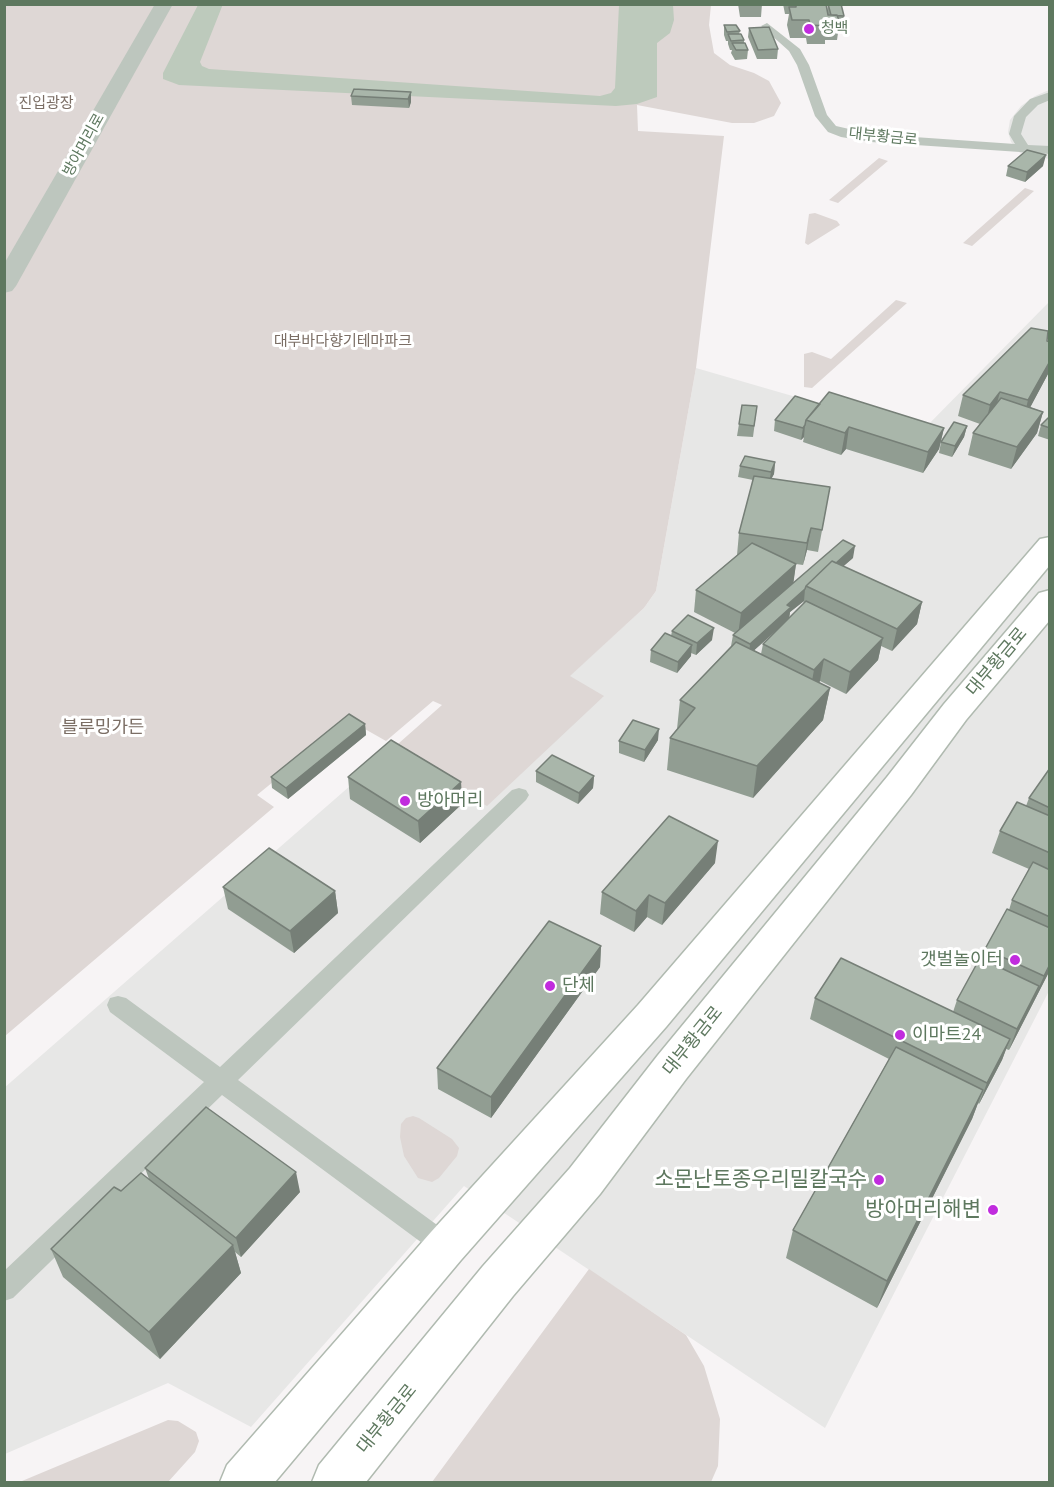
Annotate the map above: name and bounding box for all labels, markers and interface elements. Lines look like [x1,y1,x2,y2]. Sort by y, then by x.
place label: 청백 [821,20,849,38]
marker: 청백 [802,22,816,36]
park label: 진입광장 [18,95,74,113]
street label: 방아머리로 [59,110,109,180]
street label: 대부황금로 [848,124,918,150]
park label: 대부바다향기테마파크 [274,333,412,351]
street label: 대부황금로 [962,623,1032,701]
park label: 블루밍가든 [62,717,144,739]
place label: 방아머리 [417,790,483,812]
marker: 방아머리 [398,794,412,808]
place label: 갯벌놀이터 [920,949,1003,971]
marker: 갯벌놀이터 [1008,953,1022,967]
place label: 단체 [562,975,595,997]
marker: 단체 [543,979,557,993]
street label: 대부황금로 [659,1002,727,1080]
place label: 이마트24 [912,1024,981,1046]
marker: 이마트24 [893,1028,907,1042]
place label: 소문난토종우리밀칼국수 [654,1167,867,1193]
marker: 소문난토종우리밀칼국수 [872,1173,886,1187]
place label: 방아머리해변 [865,1197,981,1223]
marker: 방아머리해변 [986,1203,1000,1217]
street label: 대부황금로 [353,1380,421,1458]

